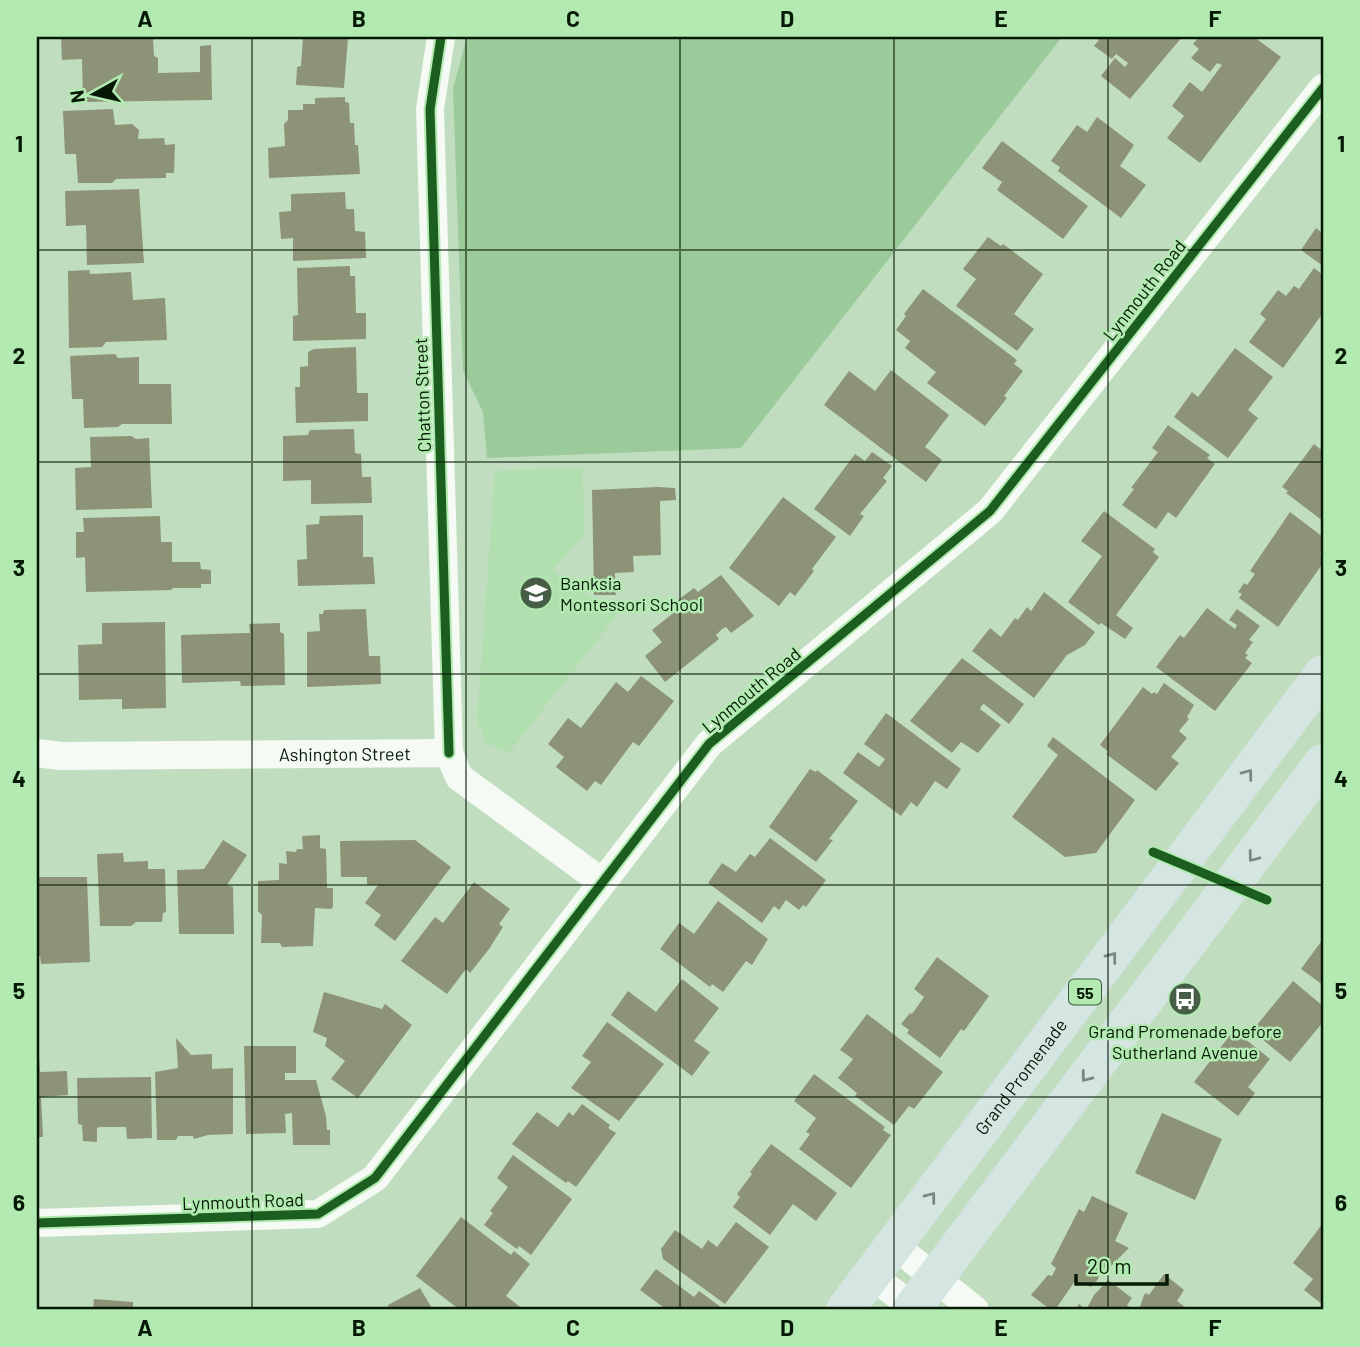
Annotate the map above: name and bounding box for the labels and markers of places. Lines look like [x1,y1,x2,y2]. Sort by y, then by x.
place label: Banksia Montessori School [560,572,703,615]
school or university icon: Banksia Montessori School [517,574,555,612]
bus stop icon: Grand Promenade before Sutherland Avenue [1166,980,1204,1018]
place label: Grand Promenade before Sutherland Avenue [1088,1020,1282,1063]

